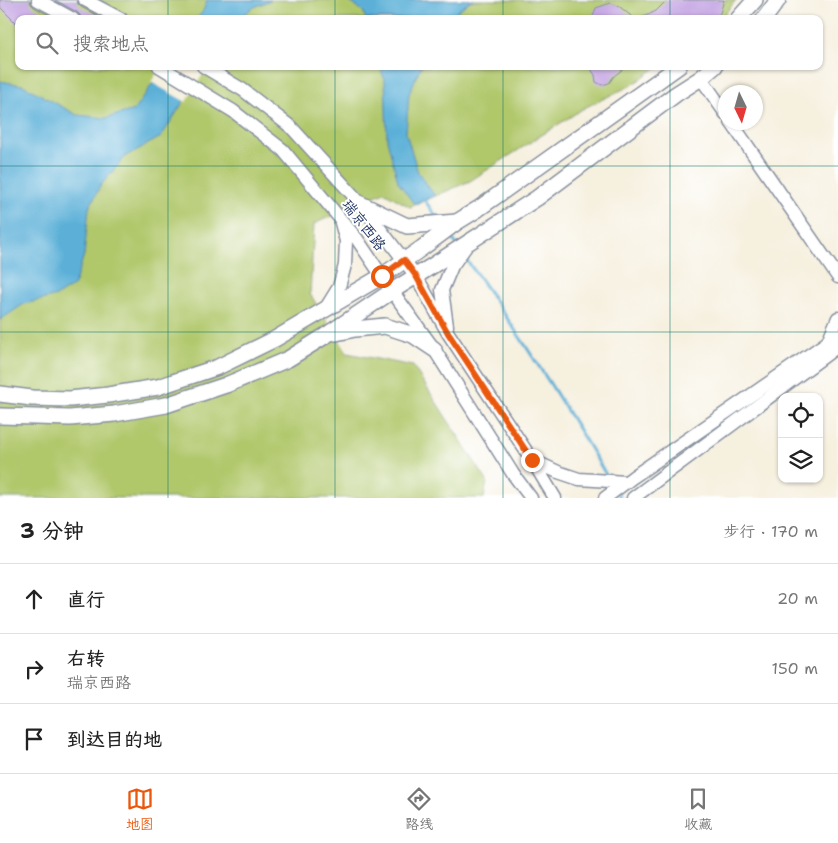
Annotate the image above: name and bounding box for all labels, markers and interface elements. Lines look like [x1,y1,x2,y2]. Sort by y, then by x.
search box [15,15,823,70]
icon: search [33,29,61,57]
text: 搜索地点 [73,31,149,56]
north arrow [718,85,763,130]
street label: 瑞京西路 [338,195,390,255]
route start [371,265,394,288]
map controls [778,393,823,483]
button: locate [778,393,823,438]
button: layers [778,438,823,483]
route end [521,449,544,472]
text: 3 分钟 [20,517,84,545]
text: 步行 · 170 m [723,521,818,542]
icon: ahead [20,585,48,613]
text: 直行 [67,587,105,612]
text: 20 m [777,588,818,609]
text: 右转 [67,646,105,671]
icon: right [20,655,48,683]
text: 150 m [771,658,818,679]
text: 瑞京西路 [67,672,131,693]
icon: arrive [20,725,48,753]
text: 到达目的地 [67,727,162,752]
tab: 地图 [126,785,154,833]
tab: 路线 [405,785,433,833]
tab: 收藏 [684,785,712,833]

